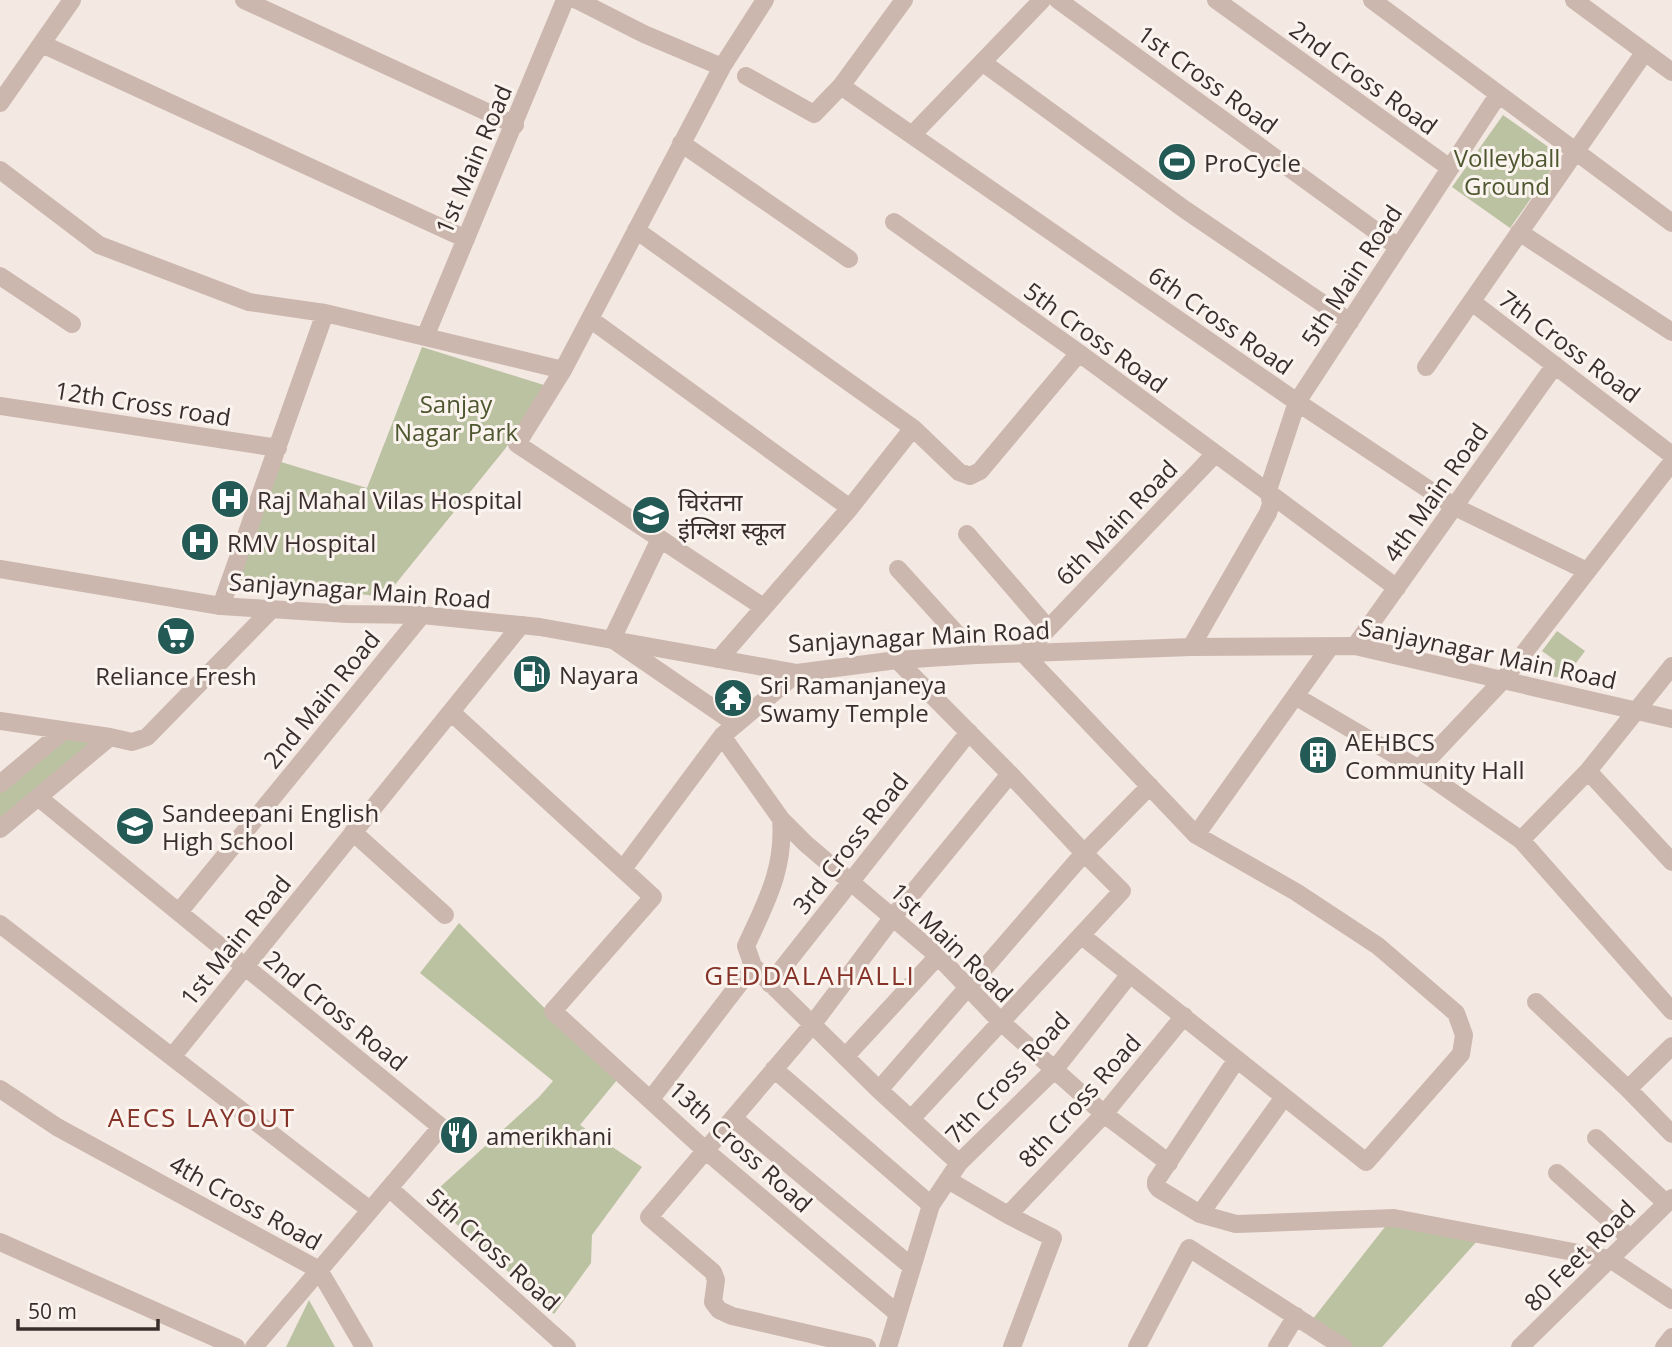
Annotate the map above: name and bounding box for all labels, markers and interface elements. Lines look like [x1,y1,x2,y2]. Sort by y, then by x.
street label: 2nd Cross Road [1283,12,1445,142]
street label: 1st Cross Road [1131,17,1285,141]
street label: 1st Main Road [427,79,519,239]
sports icon: ProCycle [1156,141,1198,183]
park label: Volleyball Ground [1454,141,1560,202]
place label: ProCycle [1204,146,1301,179]
street label: 5th Main Road [1293,198,1409,352]
street label: 6th Cross Road [1142,258,1300,382]
street label: 5th Cross Road [1018,274,1174,400]
street label: 7th Cross Road [1493,282,1647,410]
street label: 12th Cross road [53,373,233,433]
park label: Sanjay Nagar Park [394,387,518,448]
street label: 4th Main Road [1375,416,1495,568]
street label: 6th Main Road [1048,452,1184,592]
hospital icon: Raj Mahal Vilas Hospital [209,478,251,520]
place label: Raj Mahal Vilas Hospital [257,483,522,516]
place label: चिरंतना इंग्लिश स्कूल [678,485,786,546]
school or university icon: चिरंतना इंग्लिश स्कूल [630,494,672,536]
hospital icon: RMV Hospital [179,521,221,563]
place label: RMV Hospital [227,526,376,559]
street label: Sanjaynagar Main Road [228,564,492,616]
street label: Sanjaynagar Main Road [1356,610,1620,696]
street label: Sanjaynagar Main Road [787,613,1051,659]
supermarket icon: Reliance Fresh [155,615,197,657]
street label: 2nd Main Road [255,623,387,775]
fuel station icon: Nayara [511,653,553,695]
place label: Nayara [559,658,639,691]
place label: Reliance Fresh [95,659,257,692]
place label: Sri Ramanjaneya Swamy Temple [760,668,947,729]
temple icon: Sri Ramanjaneya Swamy Temple [712,677,754,719]
place label: AEHBCS Community Hall [1345,725,1524,786]
building icon: AEHBCS Community Hall [1297,734,1339,776]
street label: 3rd Cross Road [785,766,915,920]
place label: Sandeepani English High School [162,796,379,857]
school or university icon: Sandeepani English High School [114,805,156,847]
street label: 1st Main Road [172,868,298,1012]
street label: 1st Main Road [883,875,1021,1009]
street label: 2nd Cross Road [258,942,414,1078]
district label: GEDDALAHALLI [704,957,916,993]
street label: 7th Cross Road [937,1004,1077,1150]
street label: 8th Cross Road [1010,1026,1148,1174]
street label: 13th Cross Road [662,1073,820,1219]
district label: AECS LAYOUT [108,1099,296,1135]
restaurant icon: amerikhani [438,1114,480,1156]
place label: amerikhani [486,1119,612,1152]
street label: 4th Cross Road [164,1147,328,1257]
street label: 5th Cross Road [420,1180,568,1318]
street label: 80 Feet Road [1516,1192,1642,1318]
scale bar [18,1288,158,1332]
text: 50 m [28,1297,77,1325]

